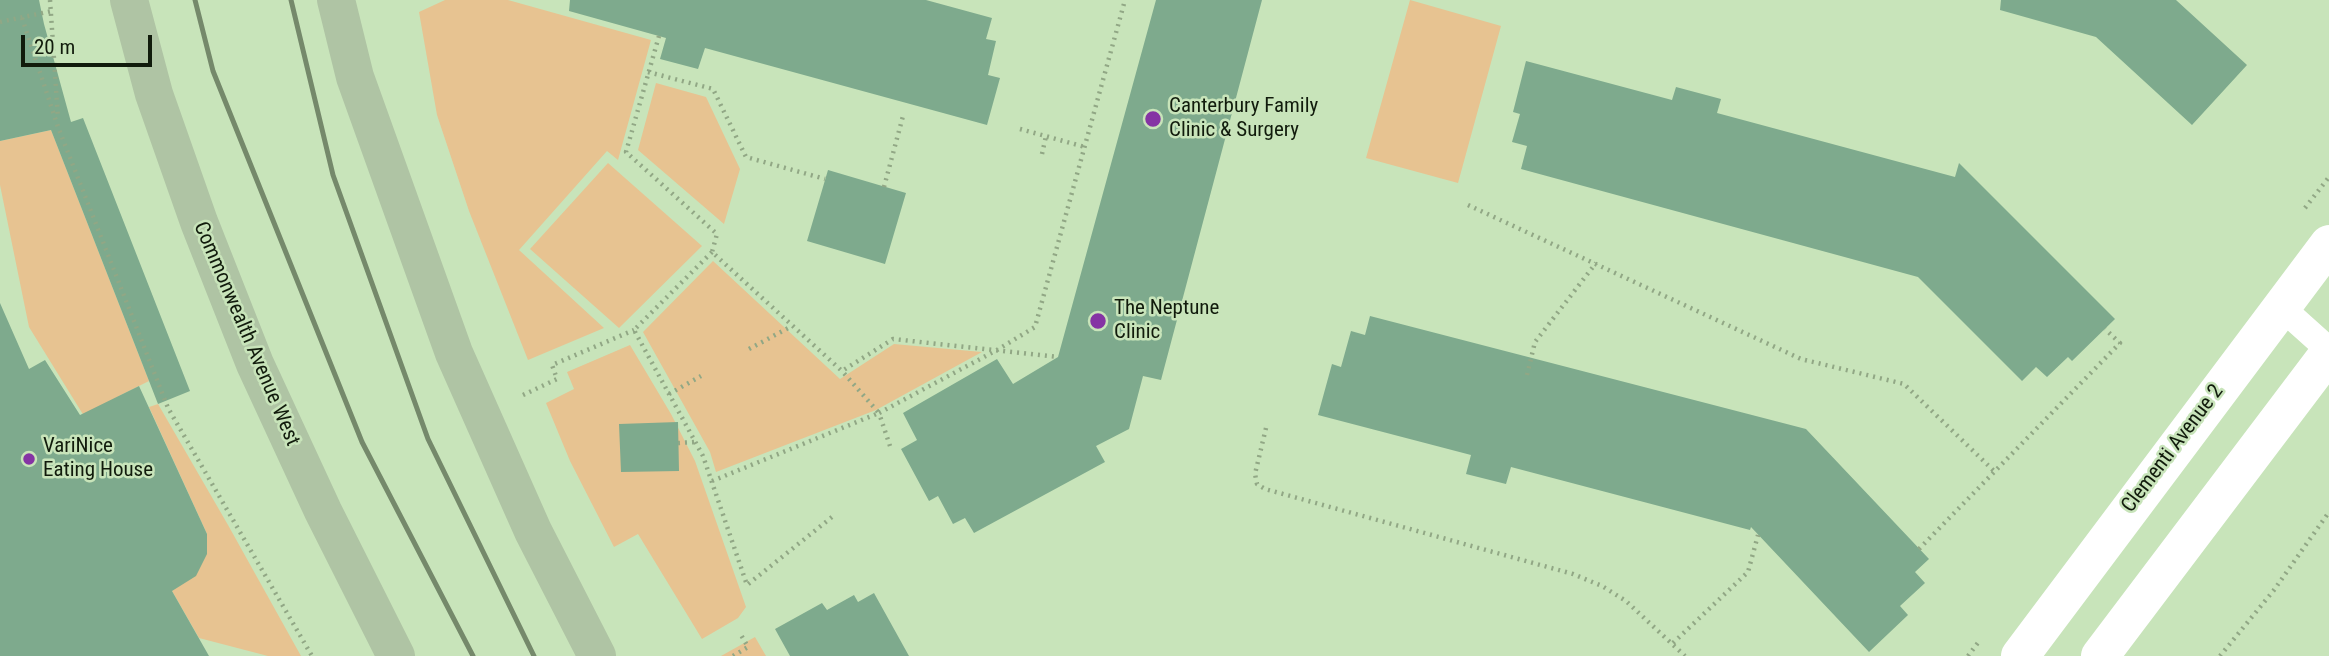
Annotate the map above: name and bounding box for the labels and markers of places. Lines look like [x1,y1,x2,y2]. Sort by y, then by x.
place label: Canterbury Family Clinic & Surgery [1169,94,1318,144]
marker: Canterbury Family Clinic & Surgery [1143,109,1163,129]
place label: The Neptune Clinic [1114,296,1219,346]
marker: The Neptune Clinic [1088,311,1108,331]
place label: VariNice Eating House [43,434,153,484]
marker: VariNice Eating House [21,451,37,467]

